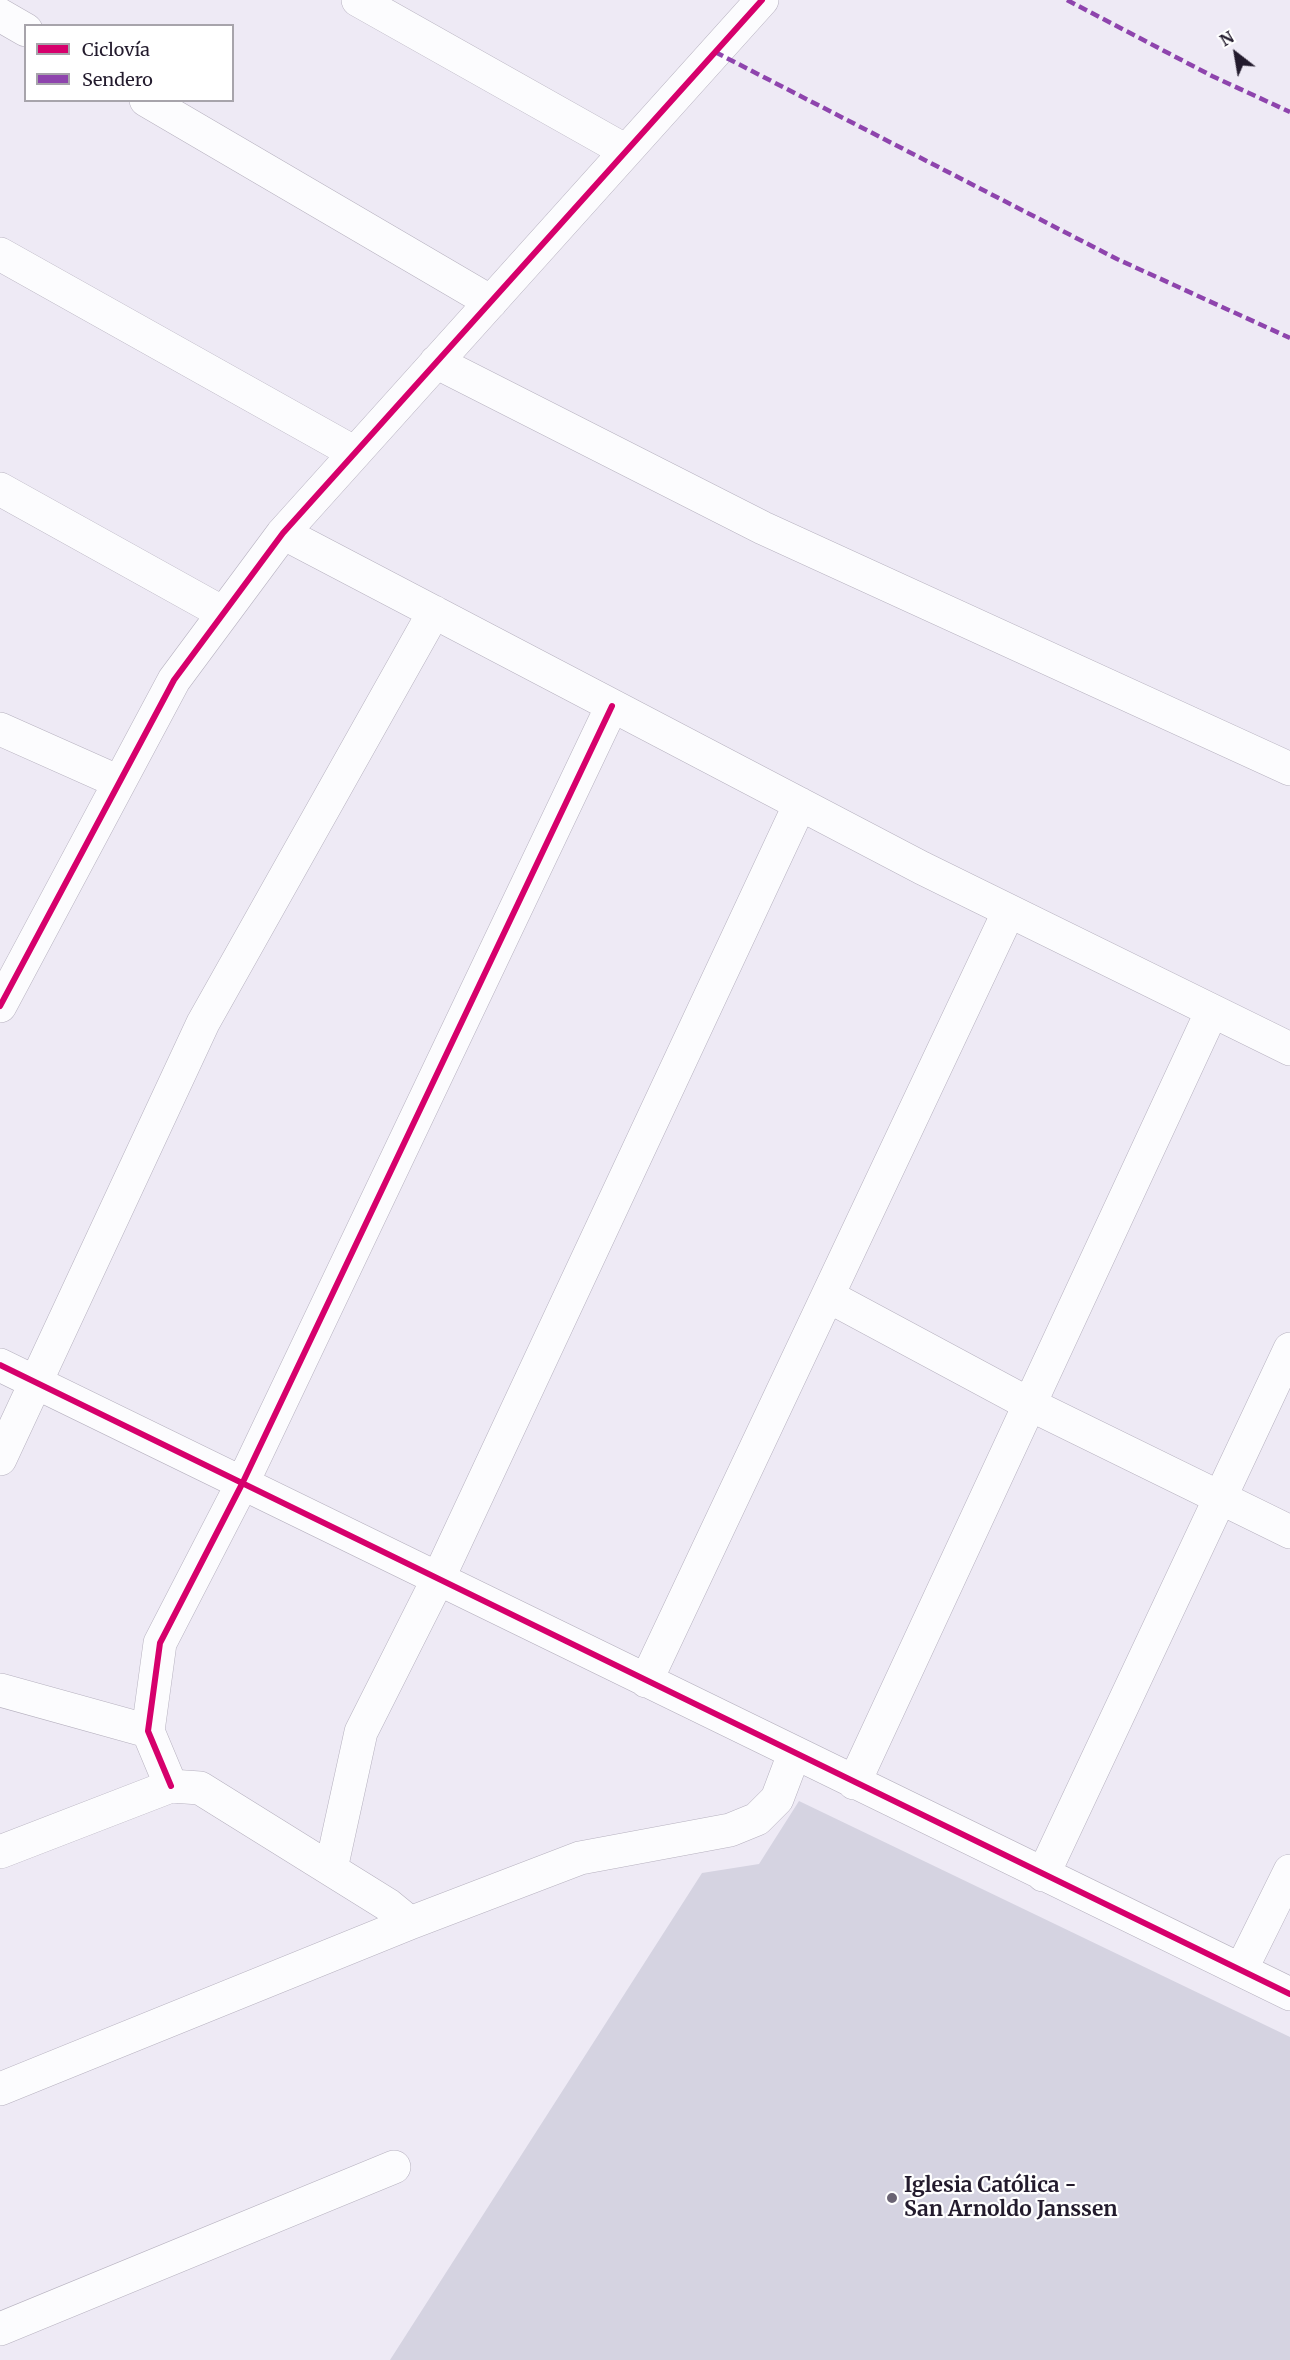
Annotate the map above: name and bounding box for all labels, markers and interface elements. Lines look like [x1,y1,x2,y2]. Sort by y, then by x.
legend [24,24,234,102]
north arrow [1206,24,1266,84]
text: N [1216,27,1237,50]
text: Ciclovía [82,38,150,61]
text: Sendero [82,68,153,91]
place label: Iglesia Católica - San Arnoldo Janssen [904,2173,1117,2223]
marker: Iglesia Católica - San Arnoldo Janssen [885,2191,899,2205]

